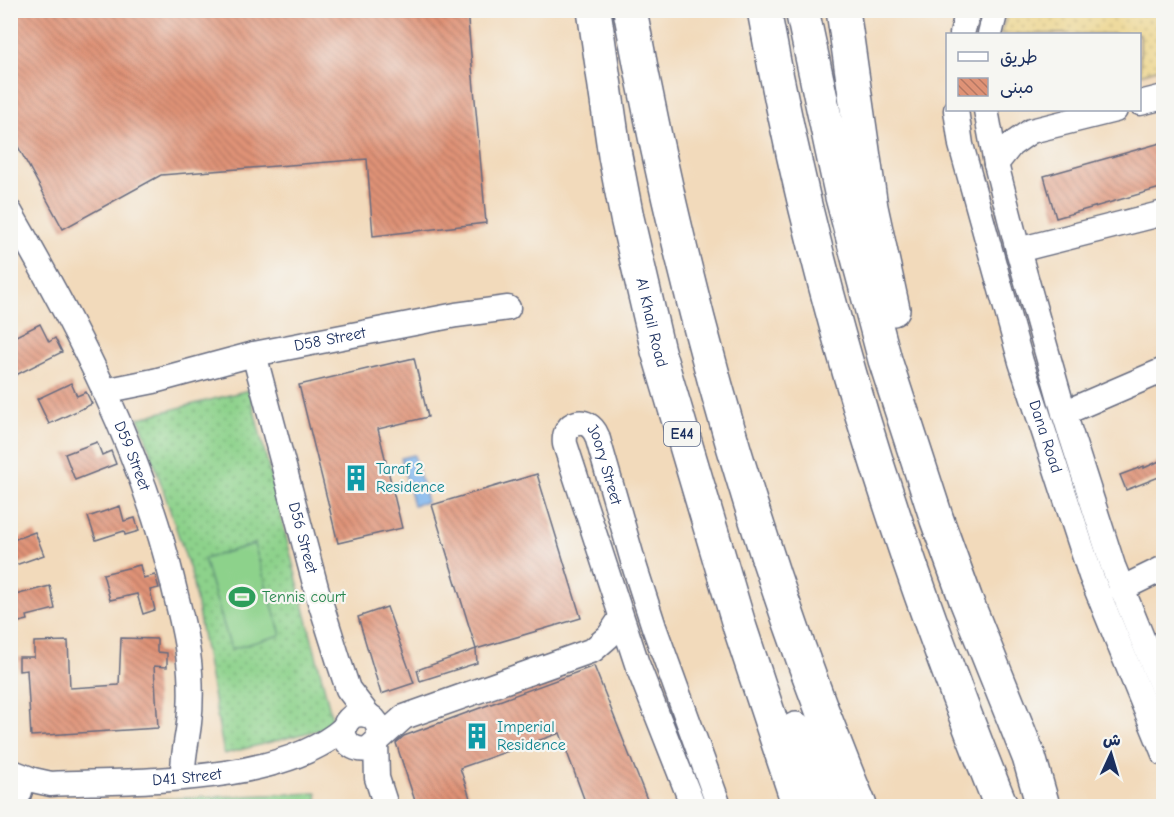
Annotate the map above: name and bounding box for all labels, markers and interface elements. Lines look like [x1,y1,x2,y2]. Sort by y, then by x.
legend [946,33,1141,111]
text: طريق [1000,47,1038,68]
text: مبنى [1000,77,1034,98]
street label: Al Khail Road [632,276,671,369]
street label: D58 Street [293,324,368,355]
street label: Dana Road [1025,398,1066,475]
street label: D59 Street [110,419,154,493]
street label: Joory Street [583,420,625,507]
road number: E44 [664,422,700,446]
place label: Taraf 2 Residence [376,460,445,496]
building icon: Taraf 2 Residence [341,463,371,493]
street label: D56 Street [285,500,321,576]
sports icon: Tennis court [227,582,257,612]
place label: Tennis court [262,588,346,606]
place label: Imperial Residence [497,718,566,754]
building icon: Imperial Residence [462,721,492,751]
north arrow [1081,724,1141,784]
text: ش [1103,730,1121,750]
street label: D41 Street [152,765,223,789]

